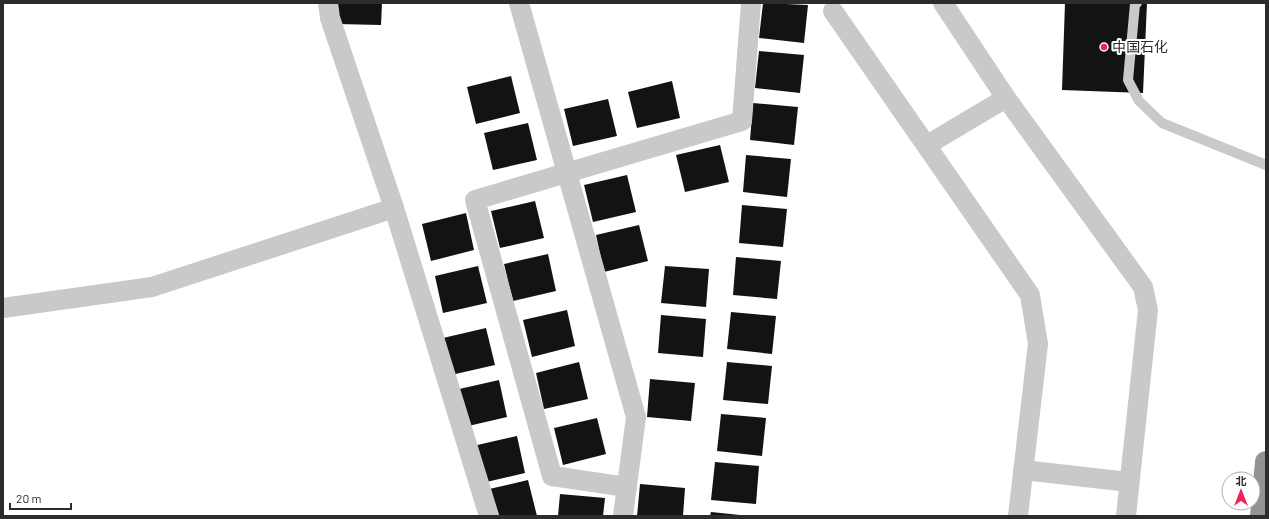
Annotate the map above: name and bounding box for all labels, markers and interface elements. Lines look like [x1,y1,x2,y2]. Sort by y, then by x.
place label: 中国石化 [1112,38,1168,55]
marker: 中国石化 [1099,42,1109,52]
north arrow [1221,471,1261,511]
text: 北 [1236,474,1247,487]
scale bar [10,485,71,511]
text: 20 m [16,491,42,505]

